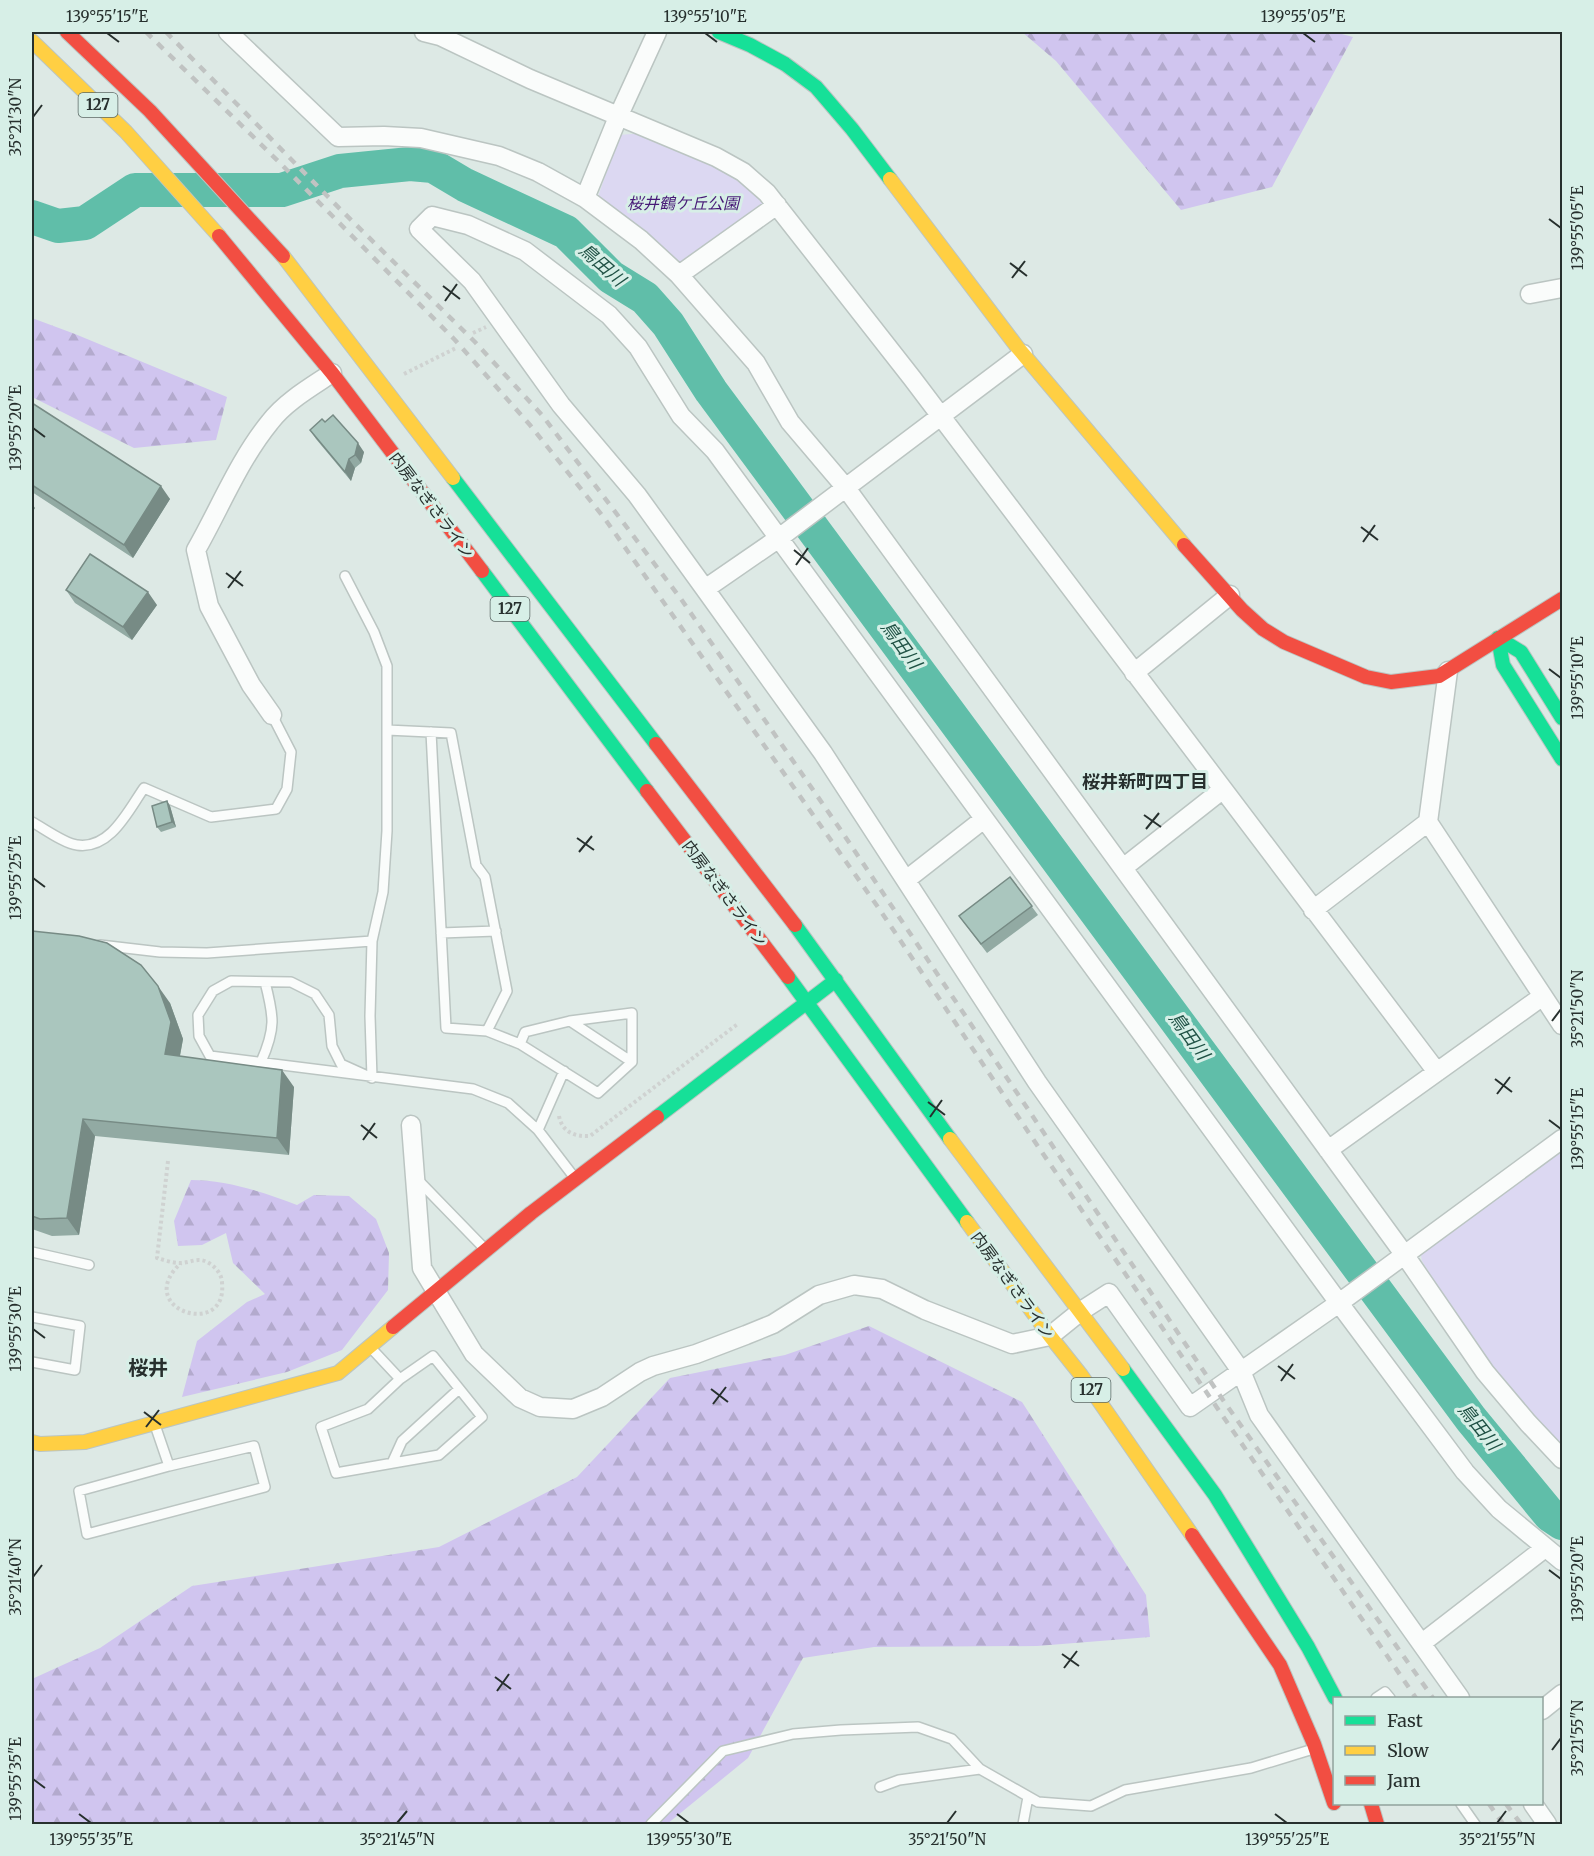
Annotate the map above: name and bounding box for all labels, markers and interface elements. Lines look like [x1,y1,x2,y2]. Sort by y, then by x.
text: 139°55'15"E [66,7,148,26]
text: 139°55'10"E [664,7,747,26]
text: 139°55'05"E [1261,7,1346,26]
text: 35°21'30"N [6,77,25,156]
road number: 127 [78,93,118,117]
text: 139°55'05"E [1568,185,1587,270]
park label: 桜井鶴ケ丘公園 [627,193,741,213]
water label: 鳥田川 [574,238,632,292]
text: 139°55'20"E [6,385,25,471]
street label: 内房なぎさライン [385,448,479,562]
road number: 127 [490,597,530,621]
water label: 鳥田川 [876,616,928,675]
text: 139°55'10"E [1568,636,1587,719]
district label: 桜井新町四丁目 [1082,770,1208,793]
text: 139°55'25"E [6,836,25,920]
street label: 内房なぎさライン [678,836,772,950]
text: 35°21'50"N [1568,970,1587,1048]
water label: 鳥田川 [1164,1007,1216,1066]
text: 139°55'15"E [1568,1088,1587,1170]
street label: 内房なぎさライン [967,1227,1059,1343]
text: 139°55'30"E [6,1286,25,1372]
district label: 桜井 [128,1355,168,1380]
road number: 127 [1072,1378,1110,1402]
water label: 鳥田川 [1453,1398,1507,1456]
text: 139°55'20"E [1568,1536,1587,1622]
text: 35°21'40"N [6,1538,25,1616]
legend [1333,1697,1543,1805]
text: 35°21'55"N [1568,1699,1587,1776]
text: Fast [1387,1709,1423,1732]
text: 139°55'35"E [6,1737,25,1821]
text: Slow [1387,1739,1430,1762]
text: Jam [1386,1769,1421,1792]
text: 139°55'35"E [49,1830,133,1849]
text: 35°21'45"N [359,1830,435,1849]
text: 139°55'30"E [646,1830,732,1849]
text: 35°21'50"N [908,1830,986,1849]
text: 139°55'25"E [1245,1830,1329,1849]
text: 35°21'55"N [1459,1830,1536,1849]

